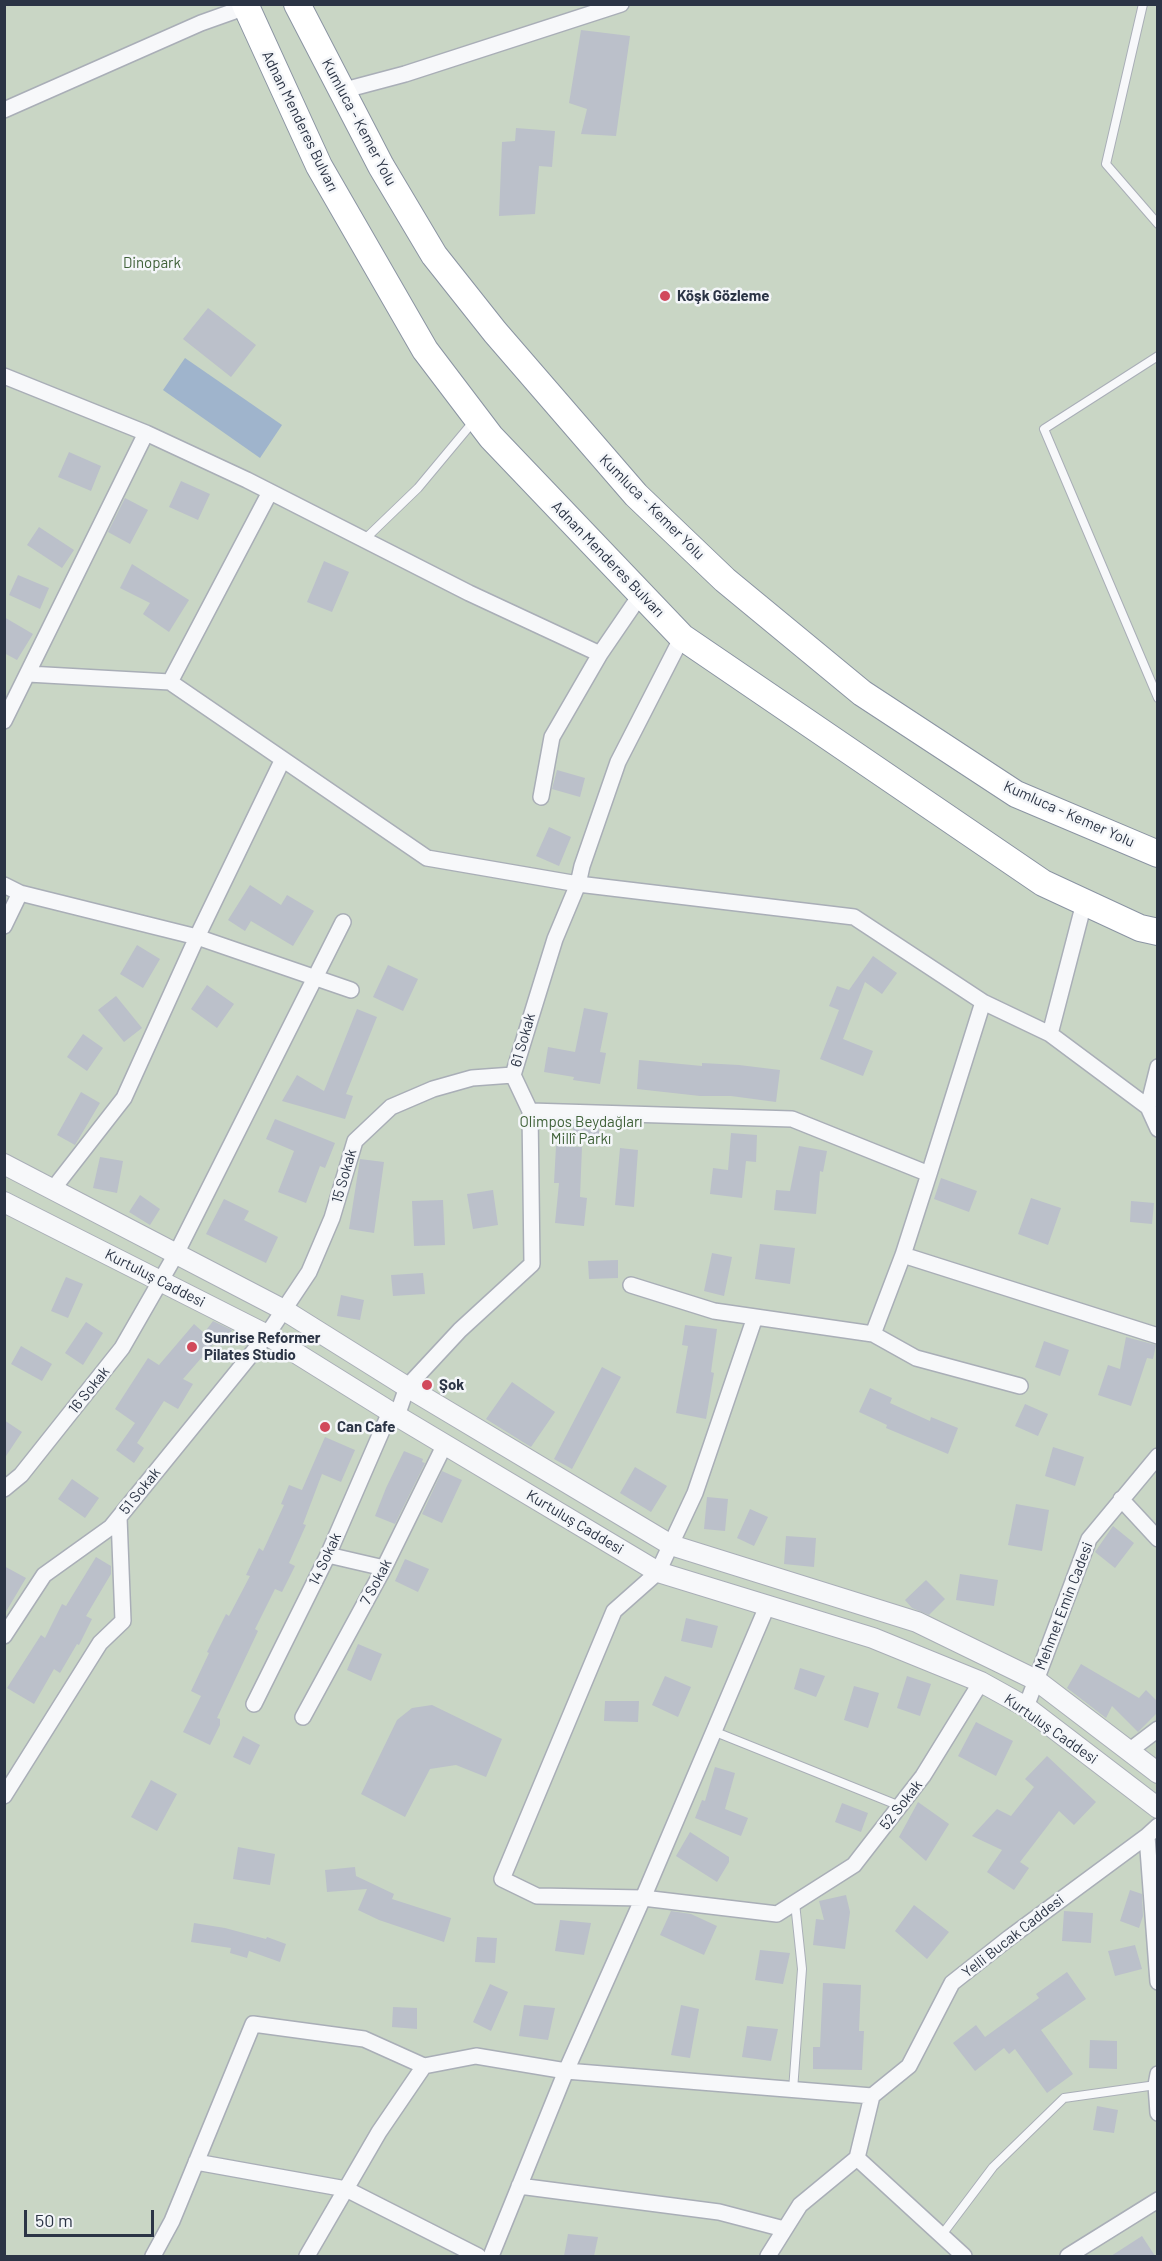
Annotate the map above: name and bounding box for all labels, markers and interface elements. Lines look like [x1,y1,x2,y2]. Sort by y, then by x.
street label: Adnan Menderes Bulvarı [258,48,342,194]
street label: Kumluca - Kemer Yolu [318,55,400,189]
park label: Dinopark [123,254,181,272]
place label: Köşk Gözleme [677,287,769,305]
marker: Köşk Gözleme [658,289,672,303]
street label: Kumluca - Kemer Yolu [596,451,708,563]
street label: Adnan Menderes Bulvarı [548,497,668,621]
street label: Kumluca - Kemer Yolu [1001,777,1137,851]
street label: 61 Sokak [507,1011,539,1069]
park label: Olimpos Beydağları Millî Parkı [519,1113,643,1148]
street label: 15 Sokak [328,1147,360,1205]
street label: Kurtuluş Caddesi [102,1245,208,1311]
place label: Sunrise Reformer Pilates Studio [204,1329,321,1364]
marker: Sunrise Reformer Pilates Studio [185,1340,199,1354]
street label: 16 Sokak [65,1363,113,1417]
place label: Şok [439,1376,464,1394]
marker: Şok [420,1378,434,1392]
place label: Can Cafe [337,1418,396,1436]
marker: Can Cafe [318,1420,332,1434]
street label: 51 Sokak [116,1464,164,1518]
street label: Kurtuluş Caddesi [523,1486,627,1558]
street label: 14 Sokak [305,1530,345,1588]
street label: Mehmet Emin Cadesi [1031,1539,1097,1673]
street label: 7 Sokak [356,1556,396,1608]
street label: Kurtuluş Caddesi [1001,1690,1101,1768]
street label: 52 Sokak [876,1777,926,1833]
street label: Yelli Bucak Caddesi [958,1891,1068,1981]
scale bar [27,2198,158,2236]
text: 50 m [35,2209,73,2231]

